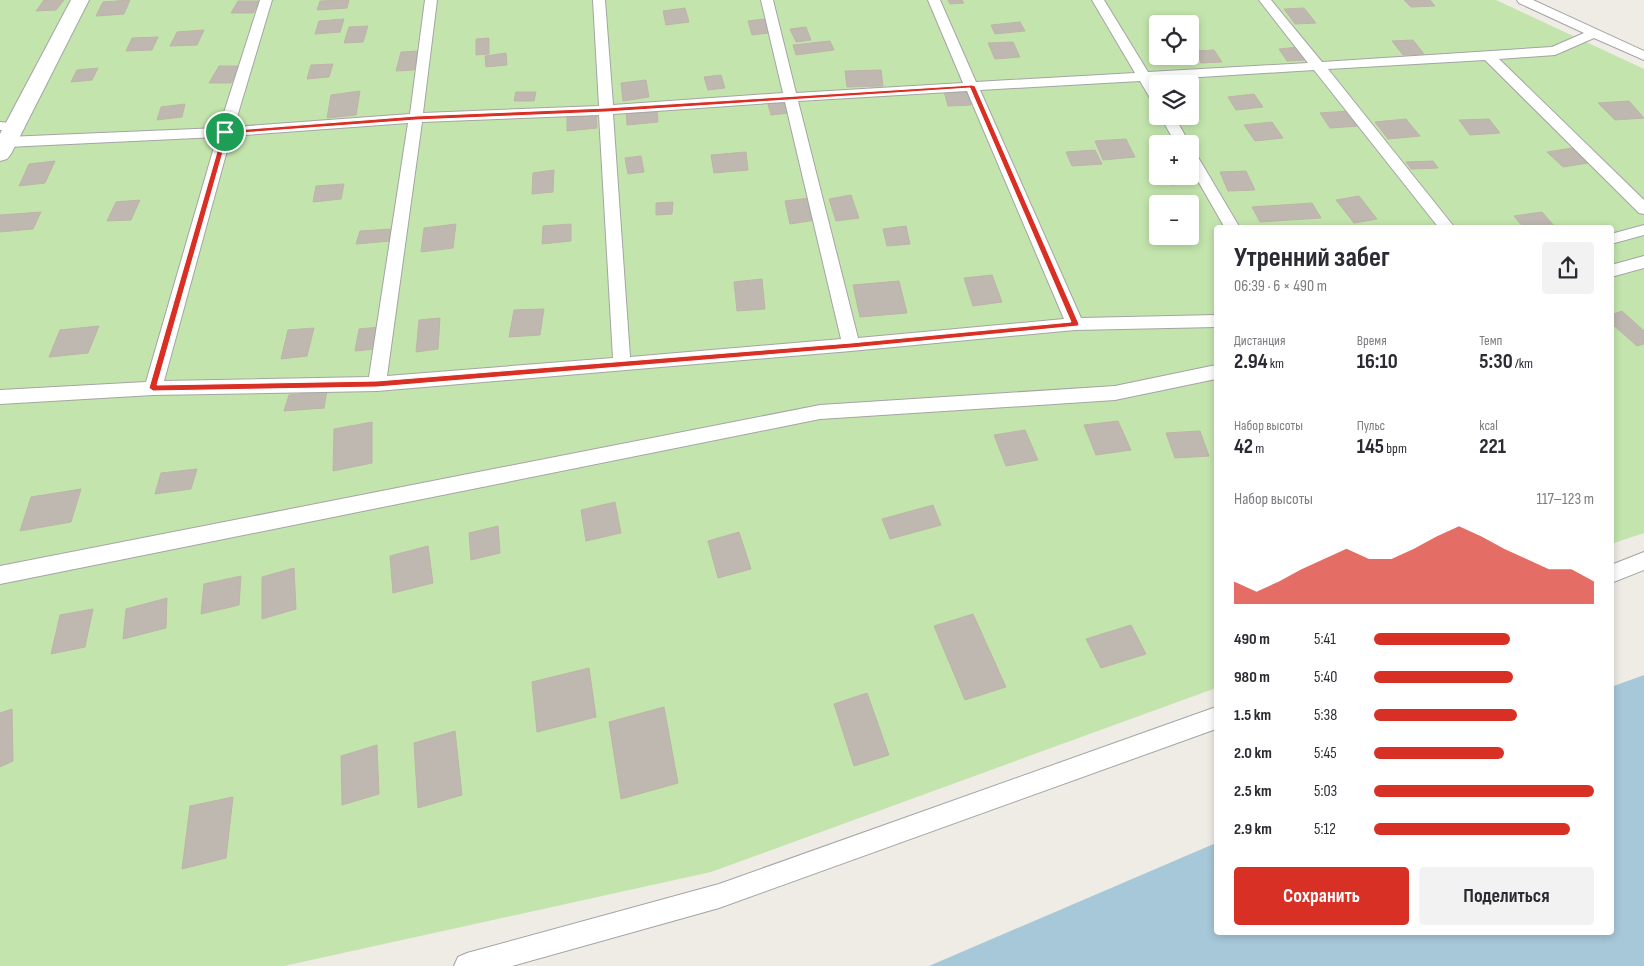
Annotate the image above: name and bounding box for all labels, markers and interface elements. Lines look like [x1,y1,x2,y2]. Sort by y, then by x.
map controls [1149,15,1199,245]
button: locate [1149,15,1199,65]
button: layers [1149,75,1199,125]
pin [204,111,246,153]
icon: arrive [211,118,239,146]
button: + [1149,135,1199,185]
button: − [1149,195,1199,245]
text: Утренний забег [1234,241,1390,274]
button: share [1542,242,1594,294]
text: 06:39 · 6 × 490 m [1234,277,1327,296]
text: Дистанция [1234,332,1285,349]
text: Время [1357,332,1387,349]
text: Темп [1479,332,1502,349]
text: 2.94 [1234,349,1267,374]
text: 16:10 [1357,349,1398,374]
text: 5:30 [1479,349,1513,374]
text: km [1267,355,1284,372]
text: /km [1513,355,1533,372]
text: Набор высоты [1234,417,1303,434]
text: Пульс [1357,417,1385,434]
text: kcal [1479,417,1498,434]
text: 42 [1234,434,1253,459]
text: 145 [1357,434,1384,459]
text: 221 [1479,434,1506,459]
text: m [1253,440,1264,457]
text: bpm [1384,440,1407,457]
text: Набор высоты [1234,490,1313,509]
text: 117–123 m [1536,490,1594,509]
text: 490 m [1234,630,1270,649]
text: 5:41 [1314,630,1336,649]
text: 980 m [1234,668,1270,687]
text: 5:40 [1314,668,1337,687]
text: 1.5 km [1234,706,1271,725]
text: 5:38 [1314,706,1337,725]
text: 2.0 km [1234,744,1272,763]
text: 5:45 [1314,744,1337,763]
text: 2.5 km [1234,782,1272,801]
text: 5:03 [1314,782,1337,801]
text: 2.9 km [1234,820,1272,839]
text: 5:12 [1314,820,1336,839]
button: Сохранить [1234,867,1409,925]
button: Поделиться [1419,867,1594,925]

